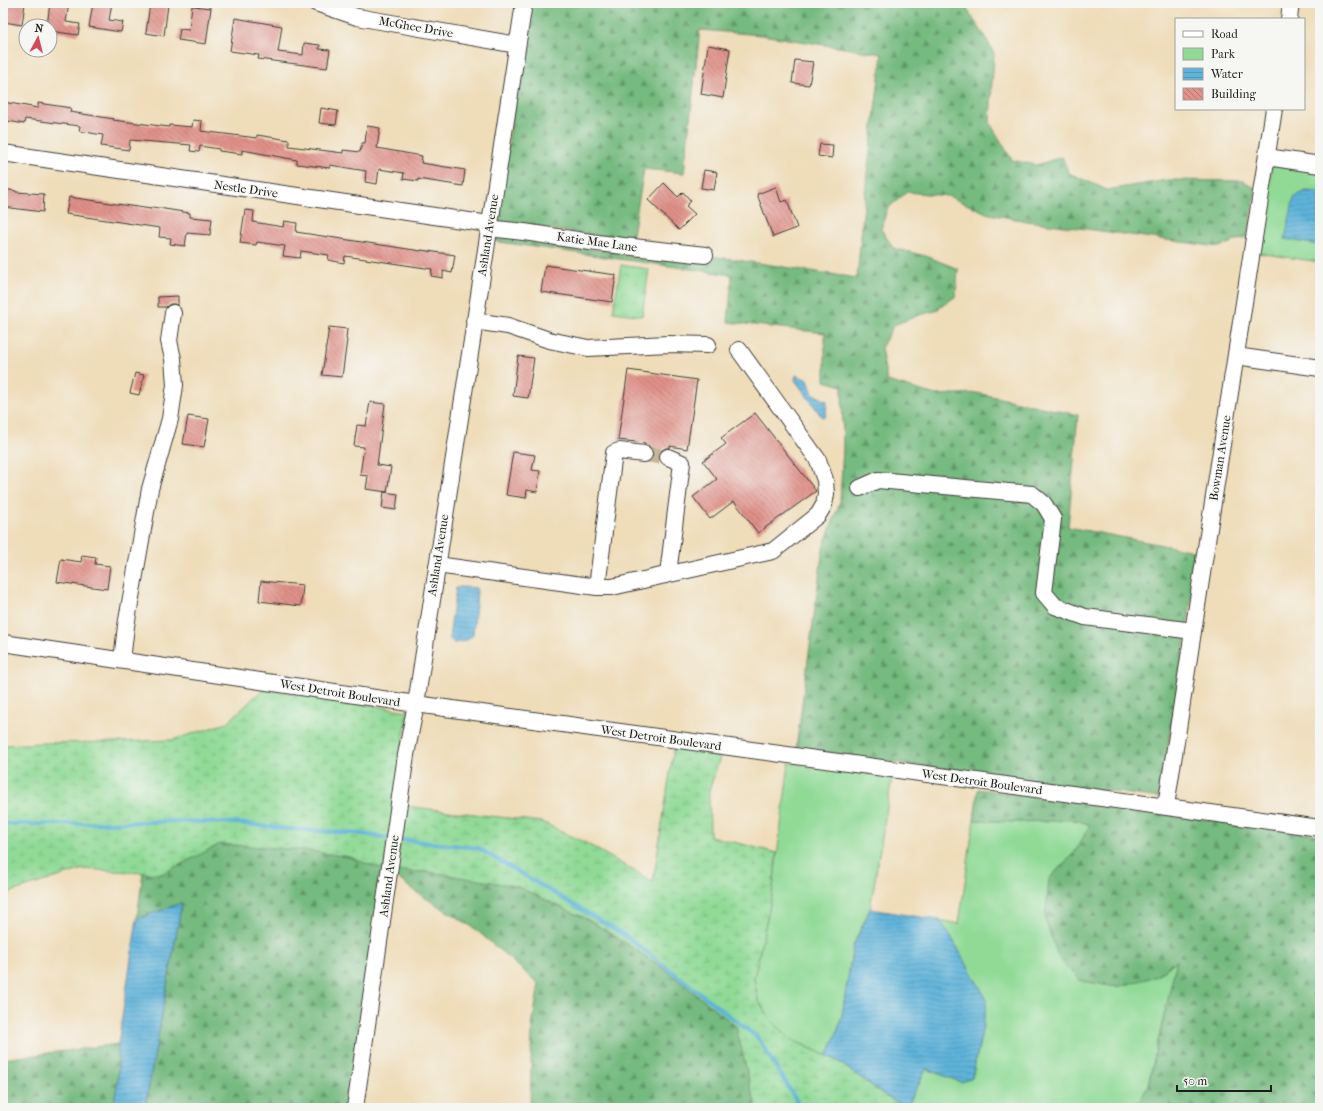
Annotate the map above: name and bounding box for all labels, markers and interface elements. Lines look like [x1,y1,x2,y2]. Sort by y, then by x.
street label: McGhee Drive [378,14,454,40]
north arrow [18,18,58,58]
legend [1175,18,1305,110]
text: N [34,22,45,36]
text: Road [1211,27,1238,41]
text: Park [1211,47,1236,61]
text: Water [1210,67,1244,81]
text: Building [1211,87,1256,101]
street label: Nestle Drive [213,178,279,200]
street label: Ashland Avenue [474,193,501,278]
street label: Katie Mae Lane [556,229,638,255]
street label: Bowman Avenue [1206,414,1234,502]
street label: Ashland Avenue [424,513,451,598]
street label: West Detroit Boulevard [278,676,402,709]
street label: West Detroit Boulevard [599,722,723,753]
street label: West Detroit Boulevard [920,766,1044,797]
street label: Ashland Avenue [376,834,402,919]
scale bar [1177,1067,1271,1093]
text: 50 m [1183,1074,1207,1088]

